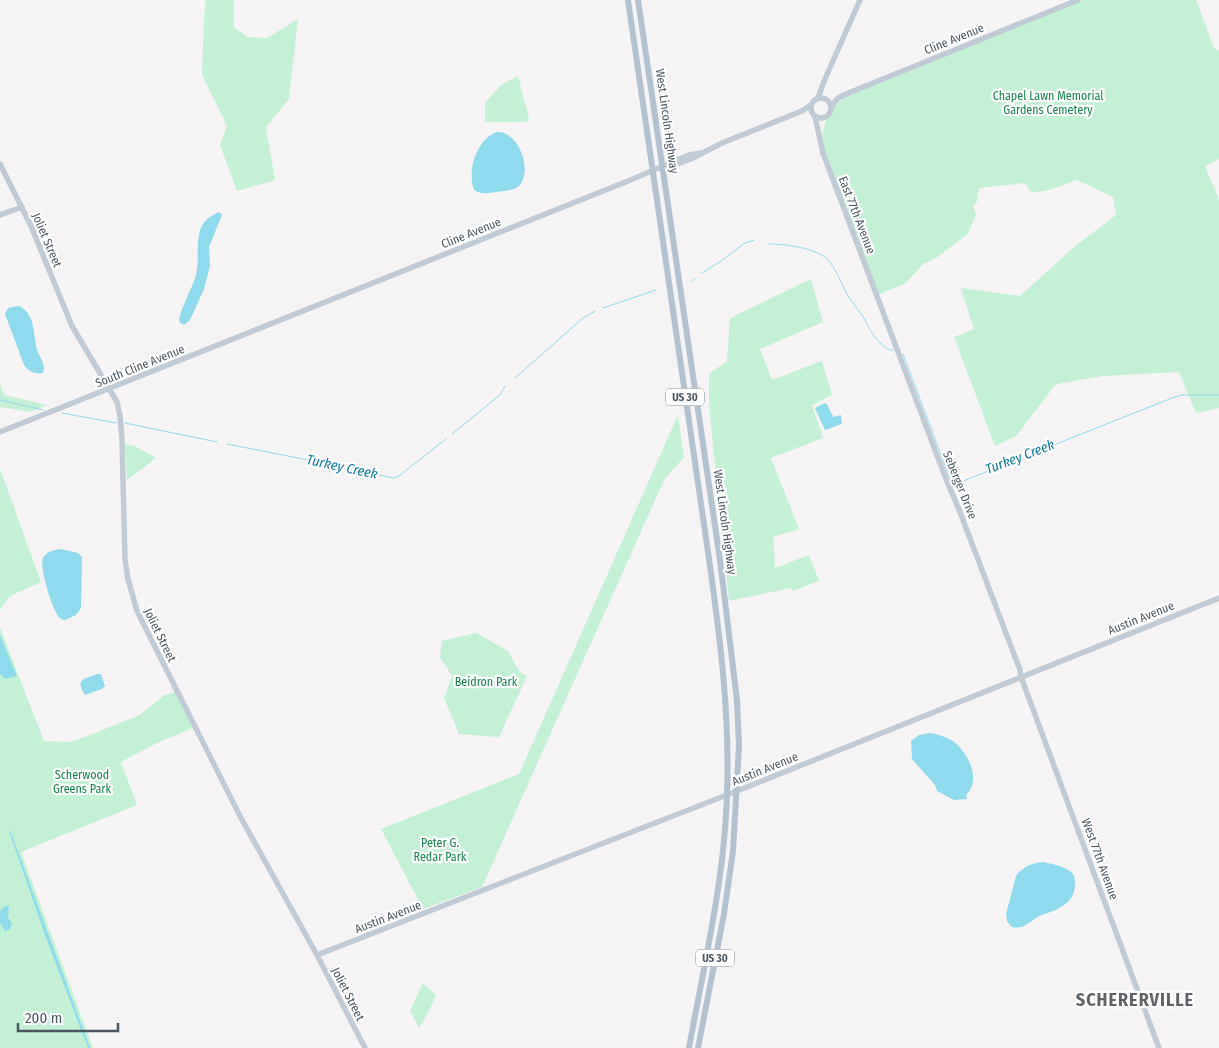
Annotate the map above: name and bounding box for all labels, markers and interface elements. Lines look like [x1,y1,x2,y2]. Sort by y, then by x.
street label: Cline Avenue [922,21,986,57]
street label: West Lincoln Highway [653,68,681,175]
park label: Chapel Lawn Memorial Gardens Cemetery [993,89,1103,117]
street label: East 77th Avenue [836,174,878,256]
street label: Joliet Street [29,211,65,269]
street label: Cline Avenue [439,215,503,251]
street label: South Cline Avenue [93,342,187,390]
road number: US 30 [666,388,704,406]
water label: Turkey Creek [983,436,1057,478]
street label: Seberger Drive [940,449,980,521]
water label: Turkey Creek [305,451,379,483]
street label: West Lincoln Highway [711,469,739,576]
street label: Austin Avenue [1106,598,1176,638]
street label: Joliet Street [141,606,179,664]
park label: Beidron Park [455,675,518,689]
street label: Austin Avenue [730,749,800,789]
park label: Scherwood Greens Park [53,768,111,796]
street label: West 77th Avenue [1079,816,1121,902]
park label: Peter G. Redar Park [414,836,467,864]
street label: Austin Avenue [353,898,423,936]
road number: US 30 [696,950,734,966]
street label: Joliet Street [329,965,367,1023]
district label: SCHERERVILLE [1076,989,1194,1011]
scale bar [18,1000,118,1032]
text: 200 m [25,1009,62,1027]

